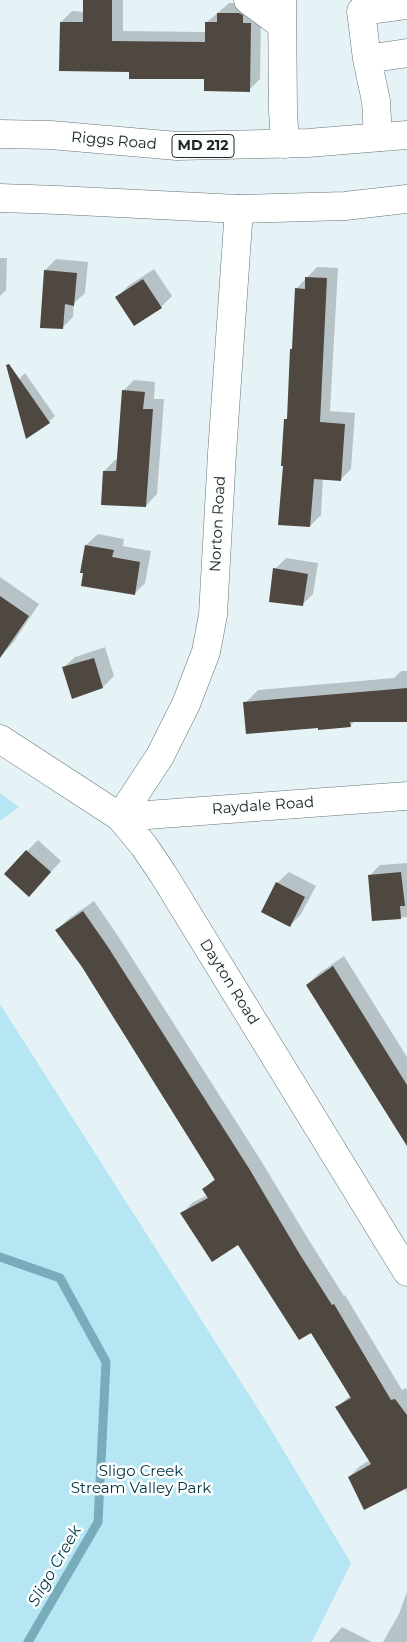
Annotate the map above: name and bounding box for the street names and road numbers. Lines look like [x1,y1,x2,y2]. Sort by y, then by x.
street label: Riggs Road [70,128,158,154]
road number: MD 212 [172,134,234,158]
street label: Norton Road [206,475,230,573]
street label: Raydale Road [211,793,315,819]
street label: Dayton Road [195,936,263,1028]

